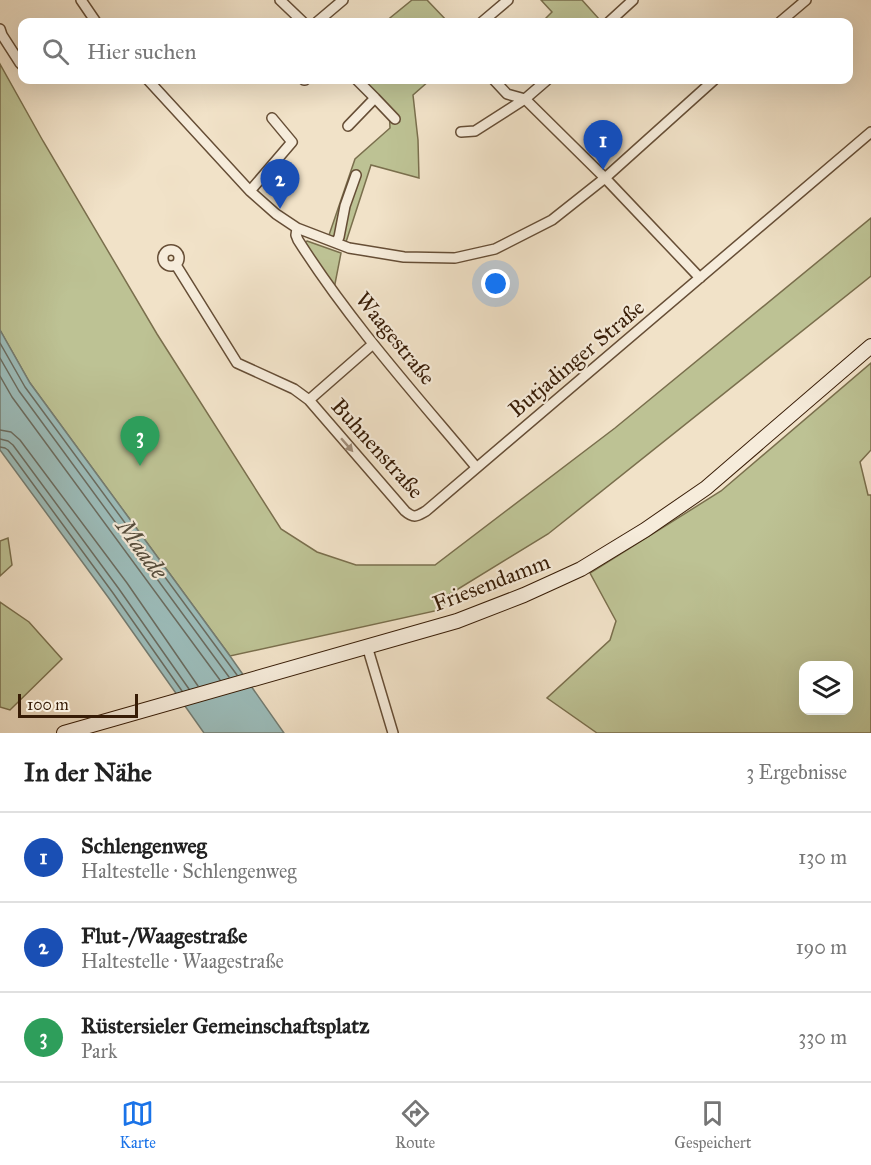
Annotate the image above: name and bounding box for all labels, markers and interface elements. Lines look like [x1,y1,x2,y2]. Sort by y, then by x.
search box [18,18,853,84]
icon: search [39,35,72,68]
text: Hier suchen [87,38,196,65]
pin: 1 [584,120,622,170]
pin: 2 [260,160,300,209]
your location [481,269,510,298]
street label: Waagestraße [350,286,441,390]
street label: Butjadinger Straße [503,294,650,423]
street label: Buhnenstraße [326,393,430,504]
pin: 3 [120,416,160,466]
one-way arrow [340,437,354,452]
water label: Maade [109,511,175,586]
street label: Friesendamm [429,548,554,617]
map controls [799,661,853,715]
button: layers [799,661,853,715]
scale bar [18,691,138,718]
text: 100 m [27,695,69,714]
text: In der Nähe [24,756,152,788]
text: 3 Ergebnisse [746,760,847,784]
text: Schlengenweg [81,832,207,859]
text: 1 [40,845,47,869]
text: 130 m [798,845,847,869]
text: Haltestelle · Schlengenweg [81,859,297,883]
text: Flut-/Waagestraße [81,922,247,949]
text: 2 [39,935,48,959]
text: 190 m [796,935,847,959]
text: Haltestelle · Waagestraße [81,949,284,973]
text: Rüstersieler Gemeinschaftsplatz [81,1012,369,1039]
text: 3 [40,1025,48,1049]
text: 330 m [798,1025,847,1049]
text: Park [81,1039,117,1063]
tab: Karte [120,1097,156,1152]
tab: Route [395,1097,435,1152]
tab: Gespeichert [674,1097,751,1152]

